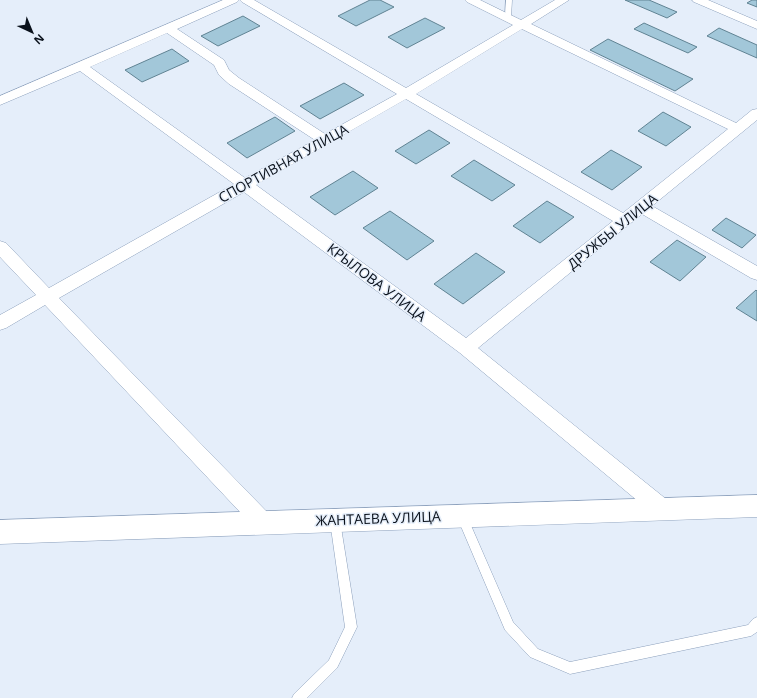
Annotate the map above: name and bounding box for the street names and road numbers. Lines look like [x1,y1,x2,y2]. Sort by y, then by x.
street label: СПОРТИВНАЯ УЛИЦА [215,119,351,207]
street label: ДРУЖБЫ УЛИЦА [563,189,661,273]
street label: КРЫЛОВА УЛИЦА [324,238,431,326]
street label: ЖАНТАЕВА УЛИЦА [315,506,441,530]

